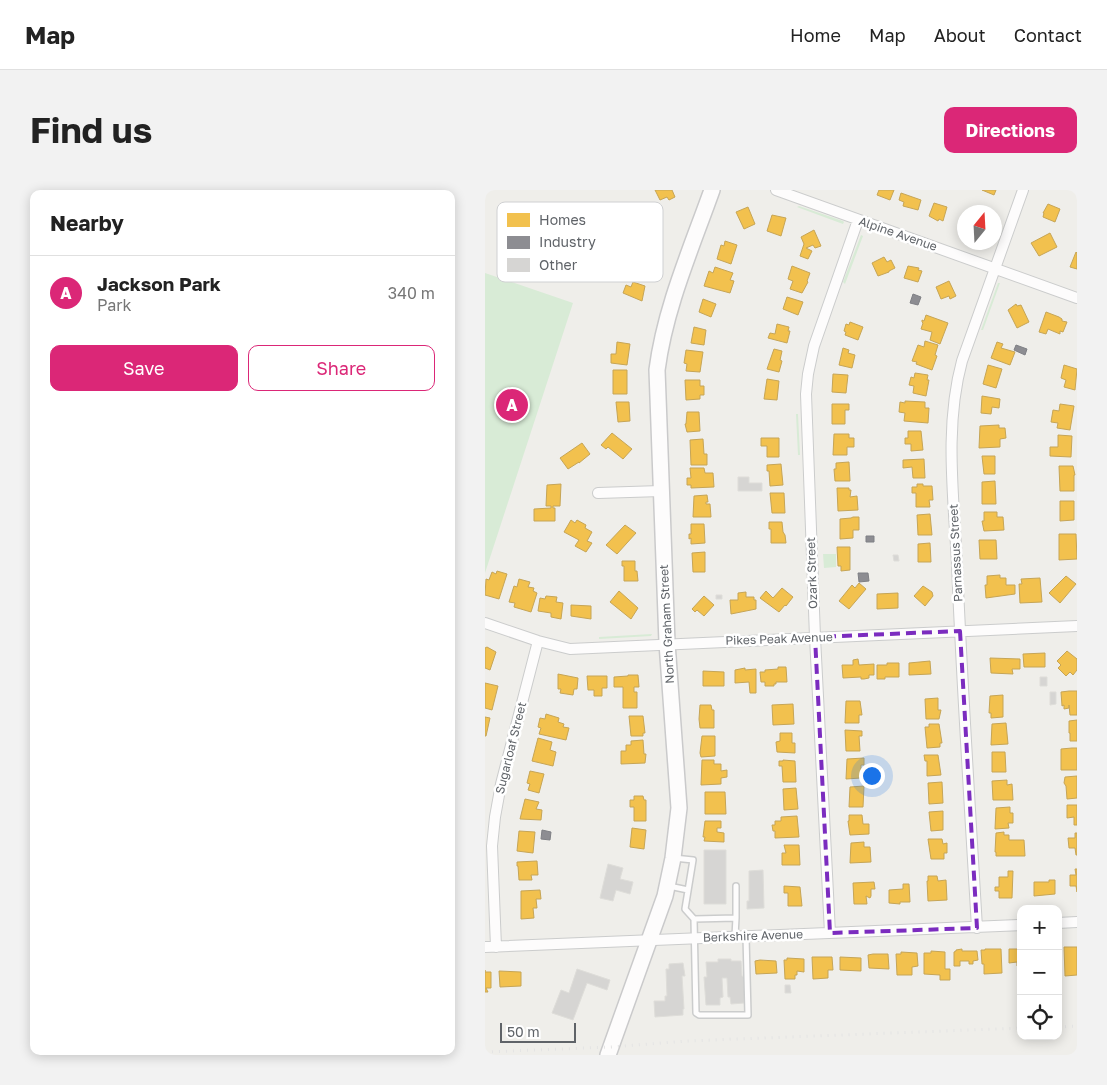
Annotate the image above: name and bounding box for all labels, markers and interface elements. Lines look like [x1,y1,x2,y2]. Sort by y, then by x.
text: Map [25,20,75,49]
text: Home [790,24,841,46]
text: Map [869,24,906,46]
text: About [934,24,986,46]
text: Contact [1014,24,1082,46]
button: Directions [944,107,1077,153]
text: Find us [30,109,152,151]
legend [497,202,663,282]
north arrow [957,205,1002,250]
text: Nearby [50,210,124,236]
text: Homes [539,211,586,228]
street label: Alpine Avenue [857,213,939,254]
text: Industry [539,233,596,250]
text: Other [539,256,578,273]
text: Jackson Park [97,272,221,295]
text: A [60,283,72,303]
text: 340 m [388,283,435,303]
text: Park [97,295,132,315]
button: Save [50,345,238,391]
button: Share [248,345,435,391]
pin: A [496,386,528,424]
street label: Parnassus Street [945,503,966,602]
street label: Ozark Street [803,537,820,609]
street label: North Graham Street [656,564,677,684]
street label: Pikes Peak Avenue [725,629,833,648]
street label: Sugarloaf Street [492,700,529,795]
your location [859,763,885,789]
map controls [1017,905,1062,1040]
button: + [1017,905,1062,950]
street label: Berkshire Avenue [703,926,803,945]
button: − [1017,950,1062,995]
button: locate [1017,995,1062,1040]
scale bar [500,1020,576,1043]
text: 50 m [507,1023,540,1040]

